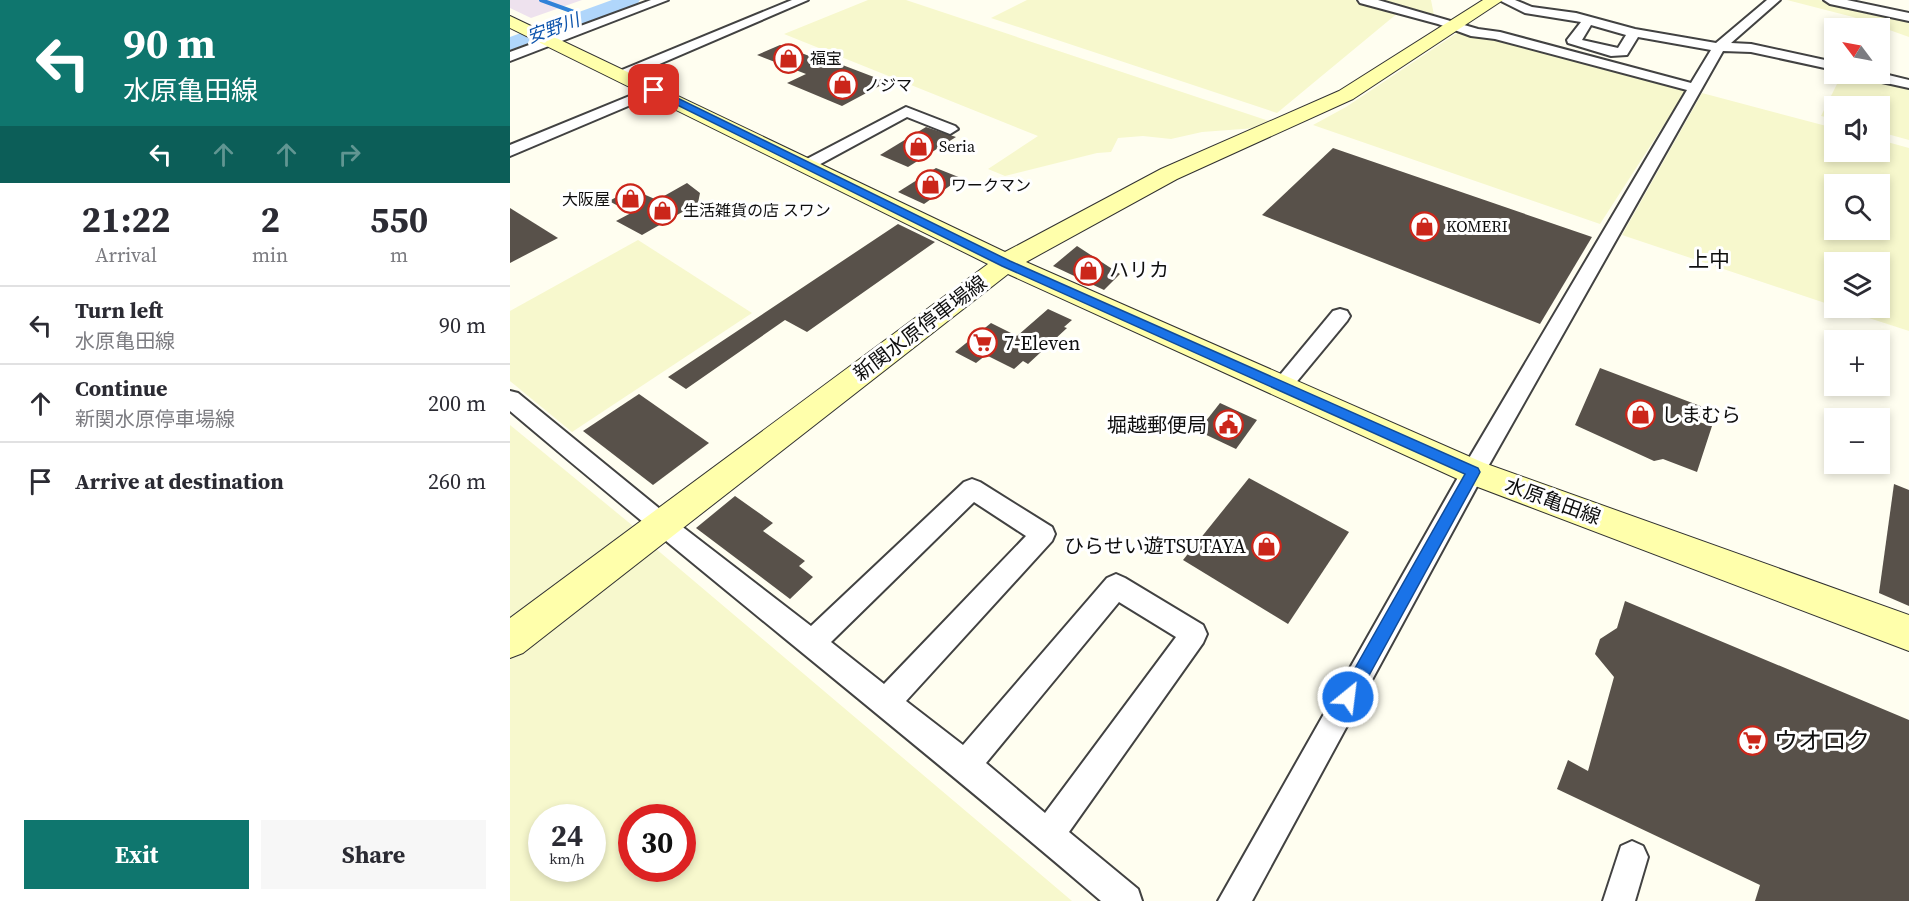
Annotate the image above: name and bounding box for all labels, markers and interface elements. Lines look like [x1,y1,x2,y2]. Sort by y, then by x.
water label: 安野川 [523,6,585,49]
text: 90 m [123,14,216,72]
north arrow [1824,18,1890,84]
map controls [1824,18,1890,474]
icon: left [24,24,102,102]
shop icon: 福宝 [773,42,805,74]
place label: 福宝 [810,47,842,69]
pin [628,64,679,115]
shop icon: ノジマ [827,69,859,101]
text: 水原亀田線 [123,72,258,109]
icon: arrive [637,73,670,106]
place label: ノジマ [864,74,912,96]
button: sound [1824,96,1890,162]
shop icon: Seria [902,130,934,162]
place label: Seria [939,135,976,157]
icon: left [144,138,177,171]
icon: ahead [207,138,240,171]
icon: ahead [270,138,303,171]
icon: right [333,138,366,171]
shop icon: ワークマン [914,169,946,201]
place label: ワークマン [951,174,1031,196]
button: search [1824,174,1890,240]
shop icon: 大阪屋 [615,183,647,215]
place label: 大阪屋 [562,188,610,210]
shop icon: 生活雑貨の店 スワン [646,194,678,226]
text: 21:22 [82,195,170,244]
text: 2 [260,195,280,244]
text: 550 [370,195,428,244]
place label: 生活雑貨の店 スワン [683,199,831,221]
shop icon: KOMERI [1409,210,1441,242]
place label: KOMERI [1446,215,1508,237]
text: Arrival [95,241,157,269]
text: min [252,241,288,269]
text: m [390,241,408,269]
district label: 上中 [1688,245,1730,274]
button: layers [1824,252,1890,318]
shop icon: ハリカ [1072,254,1104,286]
place label: ハリカ [1109,256,1169,284]
street label: 新関水原停車場線 [848,269,992,387]
text: Turn left [75,295,163,325]
icon: left [24,309,57,342]
text: 90 m [439,310,486,340]
text: 水原亀田線 [75,327,175,355]
supermarket icon: 7-Eleven [967,327,999,359]
place label: 7-Eleven [1004,329,1080,357]
button: + [1824,330,1890,396]
text: Continue [75,373,168,403]
icon: ahead [24,387,57,420]
text: 200 m [428,388,486,418]
shop icon: しまむら [1624,399,1656,431]
place label: しまむら [1661,401,1741,429]
text: 新関水原停車場線 [75,405,235,433]
button: − [1824,408,1890,474]
public building icon: 堀越郵便局 [1212,409,1244,441]
place label: 堀越郵便局 [1107,411,1207,439]
icon: arrive [24,465,57,498]
text: Arrive at destination [75,466,284,496]
text: 260 m [428,466,486,496]
street label: 水原亀田線 [1501,471,1605,531]
shop icon: ひらせい遊TSUTAYA [1251,530,1283,562]
place label: ひらせい遊TSUTAYA [1064,532,1247,560]
position arrow [1316,665,1380,729]
supermarket icon: ウオロク [1737,724,1769,756]
place label: ウオロク [1774,724,1870,757]
speed limit sign: 30 [618,804,696,882]
text: 24 [551,815,583,856]
button: Exit [24,820,249,889]
button: Share [261,820,486,889]
text: km/h [549,848,585,869]

